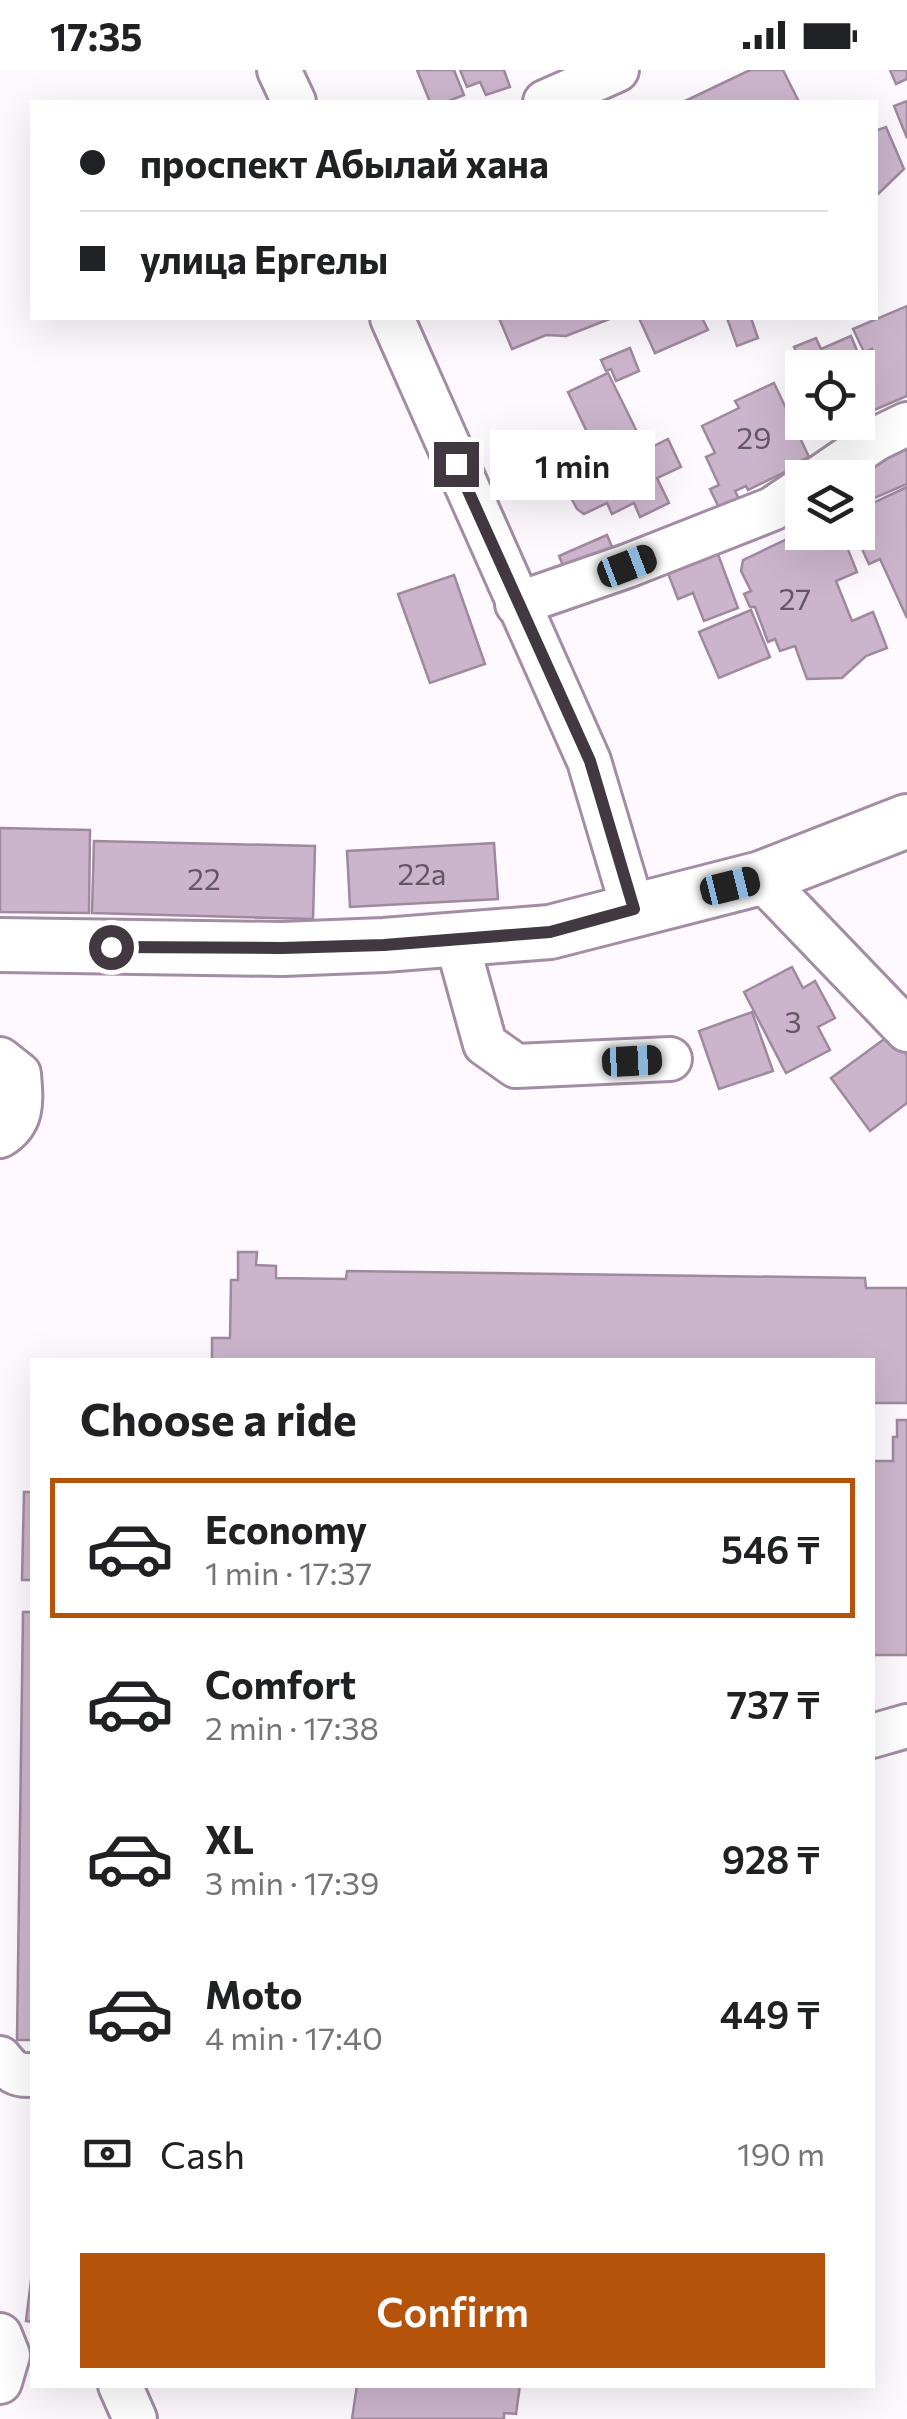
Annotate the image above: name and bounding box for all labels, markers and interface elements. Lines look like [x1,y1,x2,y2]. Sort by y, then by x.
text: 17:35 [50,12,142,59]
text: проспект Абылай хана [140,139,549,186]
text: улица Ергелы [140,235,388,282]
map controls [785,350,875,550]
button: locate [785,350,875,440]
house number: 29 [737,418,771,455]
callout: 1 min [491,429,656,499]
route end [434,442,479,487]
text: 1 min [535,445,610,485]
button: layers [785,460,875,550]
car [594,541,660,591]
house number: 27 [779,579,811,616]
house number: 22а [398,854,446,891]
house number: 22 [187,859,221,896]
car [697,864,763,908]
route start [89,925,134,970]
house number: 3 [784,1002,802,1039]
car [601,1044,663,1078]
text: Choose a ride [80,1390,357,1445]
icon: car [85,1503,175,1593]
text: Economy [205,1505,367,1552]
text: 546 ₸ [721,1525,820,1572]
text: 1 min · 17:37 [205,1552,372,1592]
icon: car [85,1658,175,1748]
text: Comfort [205,1660,356,1707]
text: 737 ₸ [726,1680,820,1727]
text: 2 min · 17:38 [205,1707,379,1747]
icon: car [85,1813,175,1903]
text: XL [205,1815,254,1862]
text: 928 ₸ [722,1835,820,1882]
text: 3 min · 17:39 [205,1862,379,1902]
icon: car [85,1968,175,2058]
text: Moto [205,1970,303,2017]
text: 449 ₸ [720,1990,820,2037]
text: 4 min · 17:40 [205,2017,383,2057]
icon: cash [80,2126,135,2181]
text: Cash [160,2130,245,2177]
text: 190 m [737,2133,825,2173]
button: Confirm [80,2253,825,2368]

